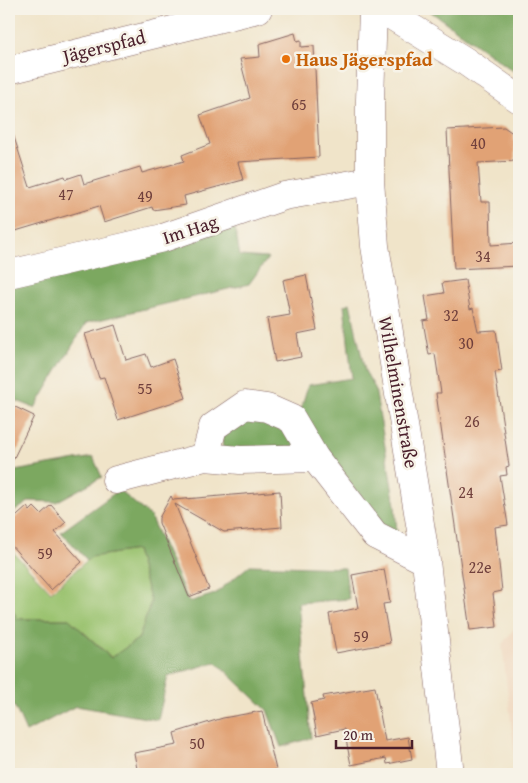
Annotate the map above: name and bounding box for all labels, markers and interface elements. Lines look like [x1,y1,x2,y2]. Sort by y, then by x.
street label: Jägerspfad [58,22,149,70]
place label: Haus Jägerspfad [296,45,433,73]
marker: Haus Jägerspfad [280,53,292,65]
house number: 65 [291,92,307,116]
house number: 40 [470,131,486,155]
house number: 47 [58,182,74,206]
house number: 49 [137,184,153,208]
street label: Im Hag [159,207,222,251]
house number: 34 [475,244,491,268]
house number: 32 [443,303,459,327]
street label: Wilhelminenstraße [372,314,426,470]
house number: 30 [458,331,474,355]
house number: 55 [137,376,153,400]
house number: 26 [464,409,480,433]
house number: 24 [458,480,474,504]
house number: 59 [37,541,53,565]
house number: 22e [469,555,491,579]
house number: 59 [353,624,369,648]
scale bar [336,718,412,750]
text: 20 m [343,724,374,745]
house number: 50 [189,731,205,755]

